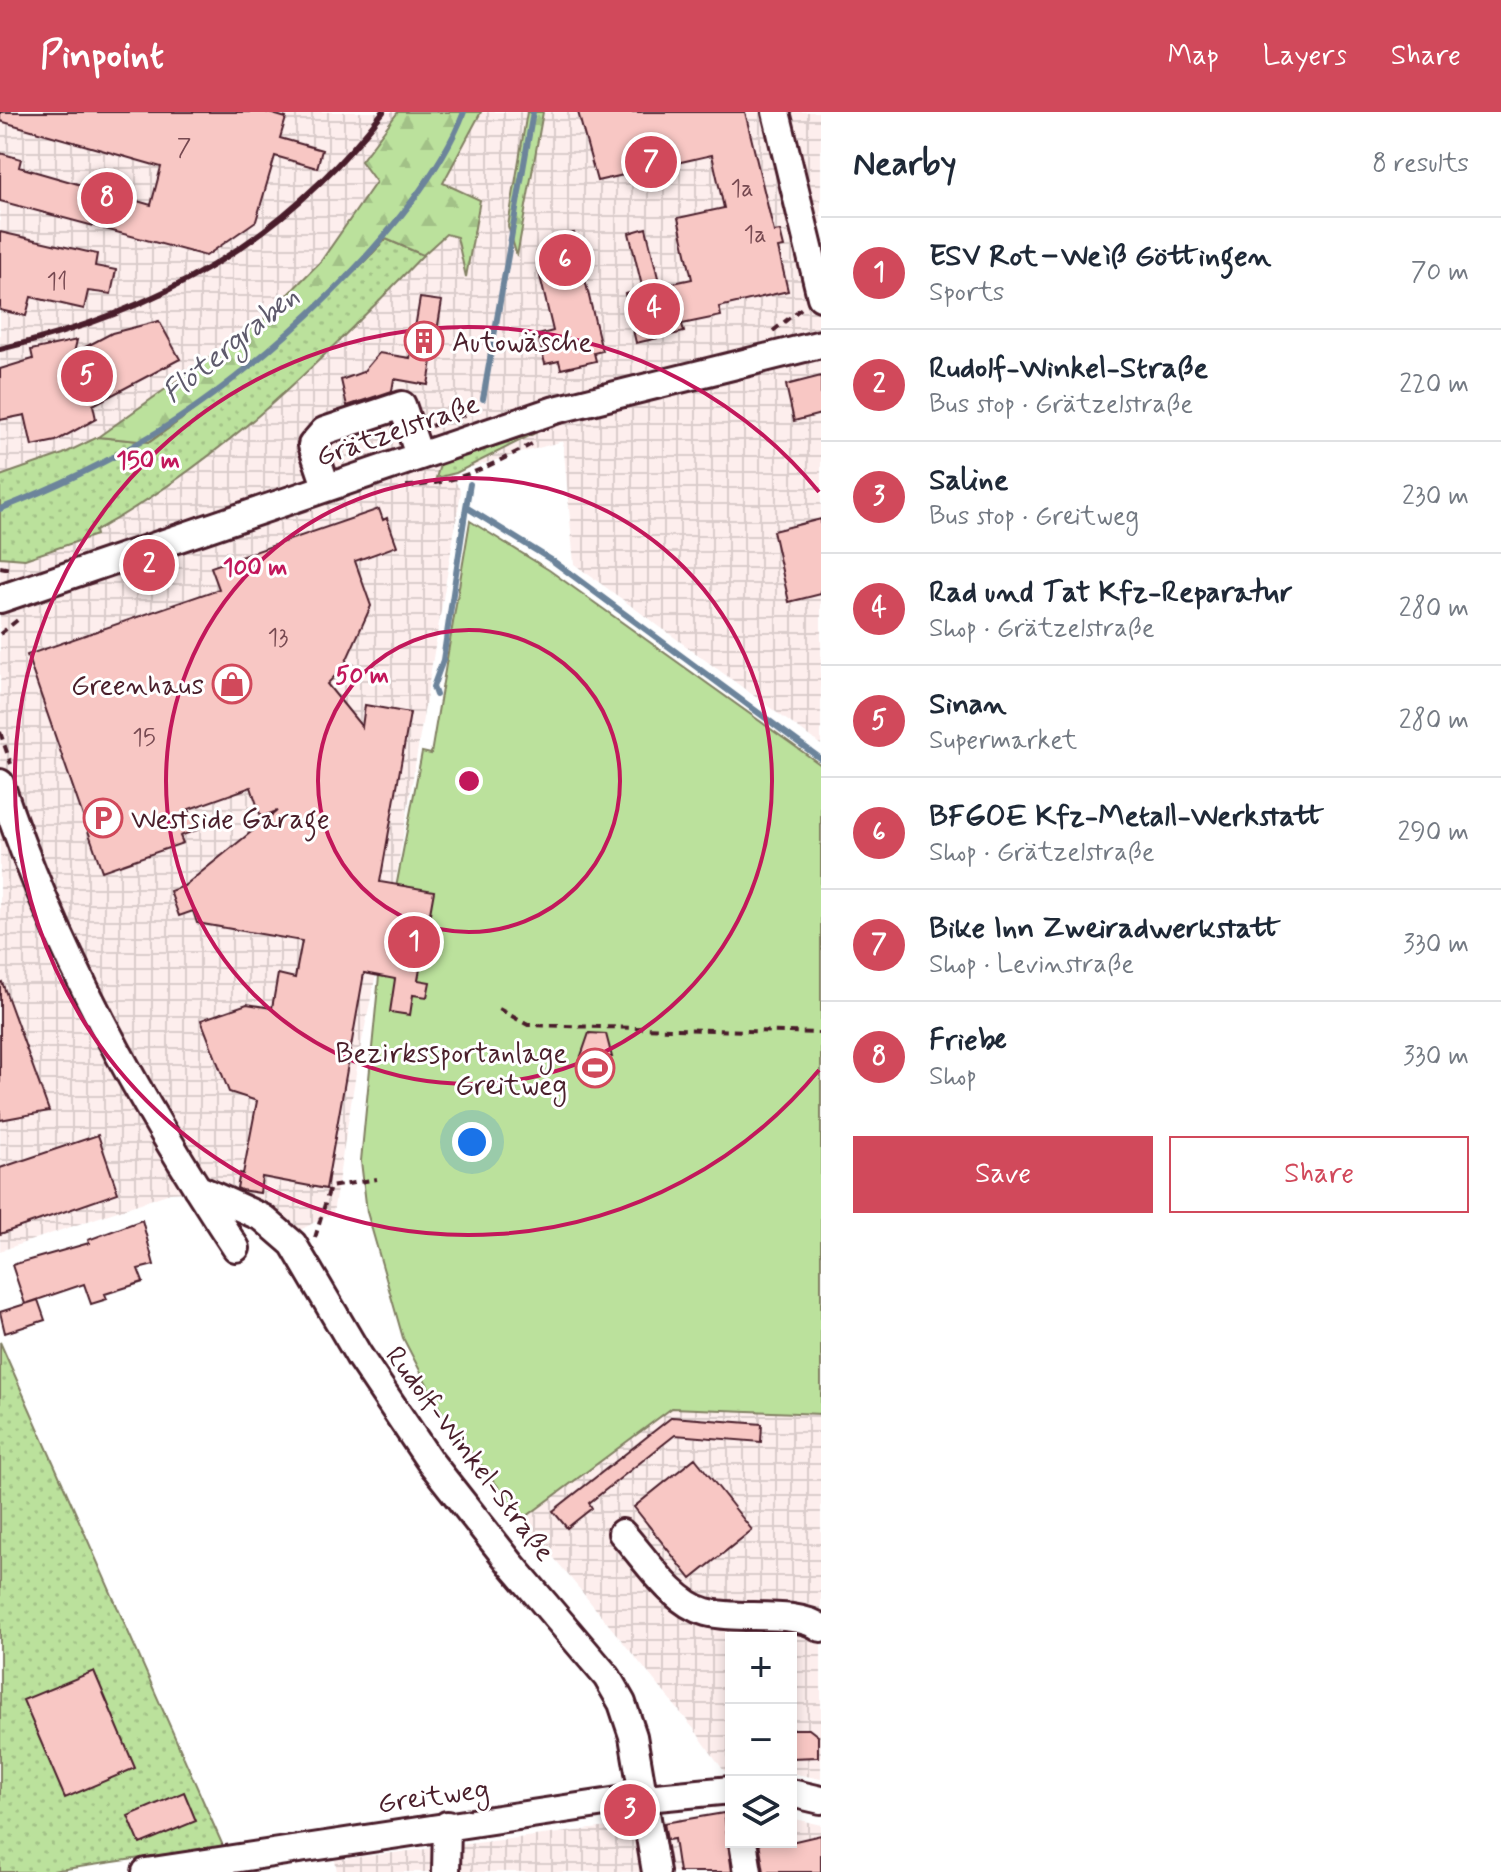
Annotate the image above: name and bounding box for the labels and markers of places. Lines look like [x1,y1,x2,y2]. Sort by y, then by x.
pin: 7 [625,132,677,192]
pin: 8 [81,168,133,228]
pin: 6 [539,230,591,290]
pin: 4 [628,279,680,339]
building icon: Autowäsche [403,320,445,362]
place label: Autowäsche [452,325,592,362]
pin: 5 [61,346,113,406]
pin: 2 [123,535,175,595]
shop icon: Greenhaus [211,663,253,705]
place label: Greenhaus [71,668,204,705]
centre of rings [455,767,483,795]
parking icon: Westside Garage [82,797,124,839]
place label: Westside Garage [131,802,330,842]
pin: 1 [388,912,440,972]
place label: Bezirkssportanlage Greitweg [335,1036,567,1107]
sports icon: Bezirkssportanlage Greitweg [574,1047,616,1089]
pin: 3 [604,1780,656,1840]

